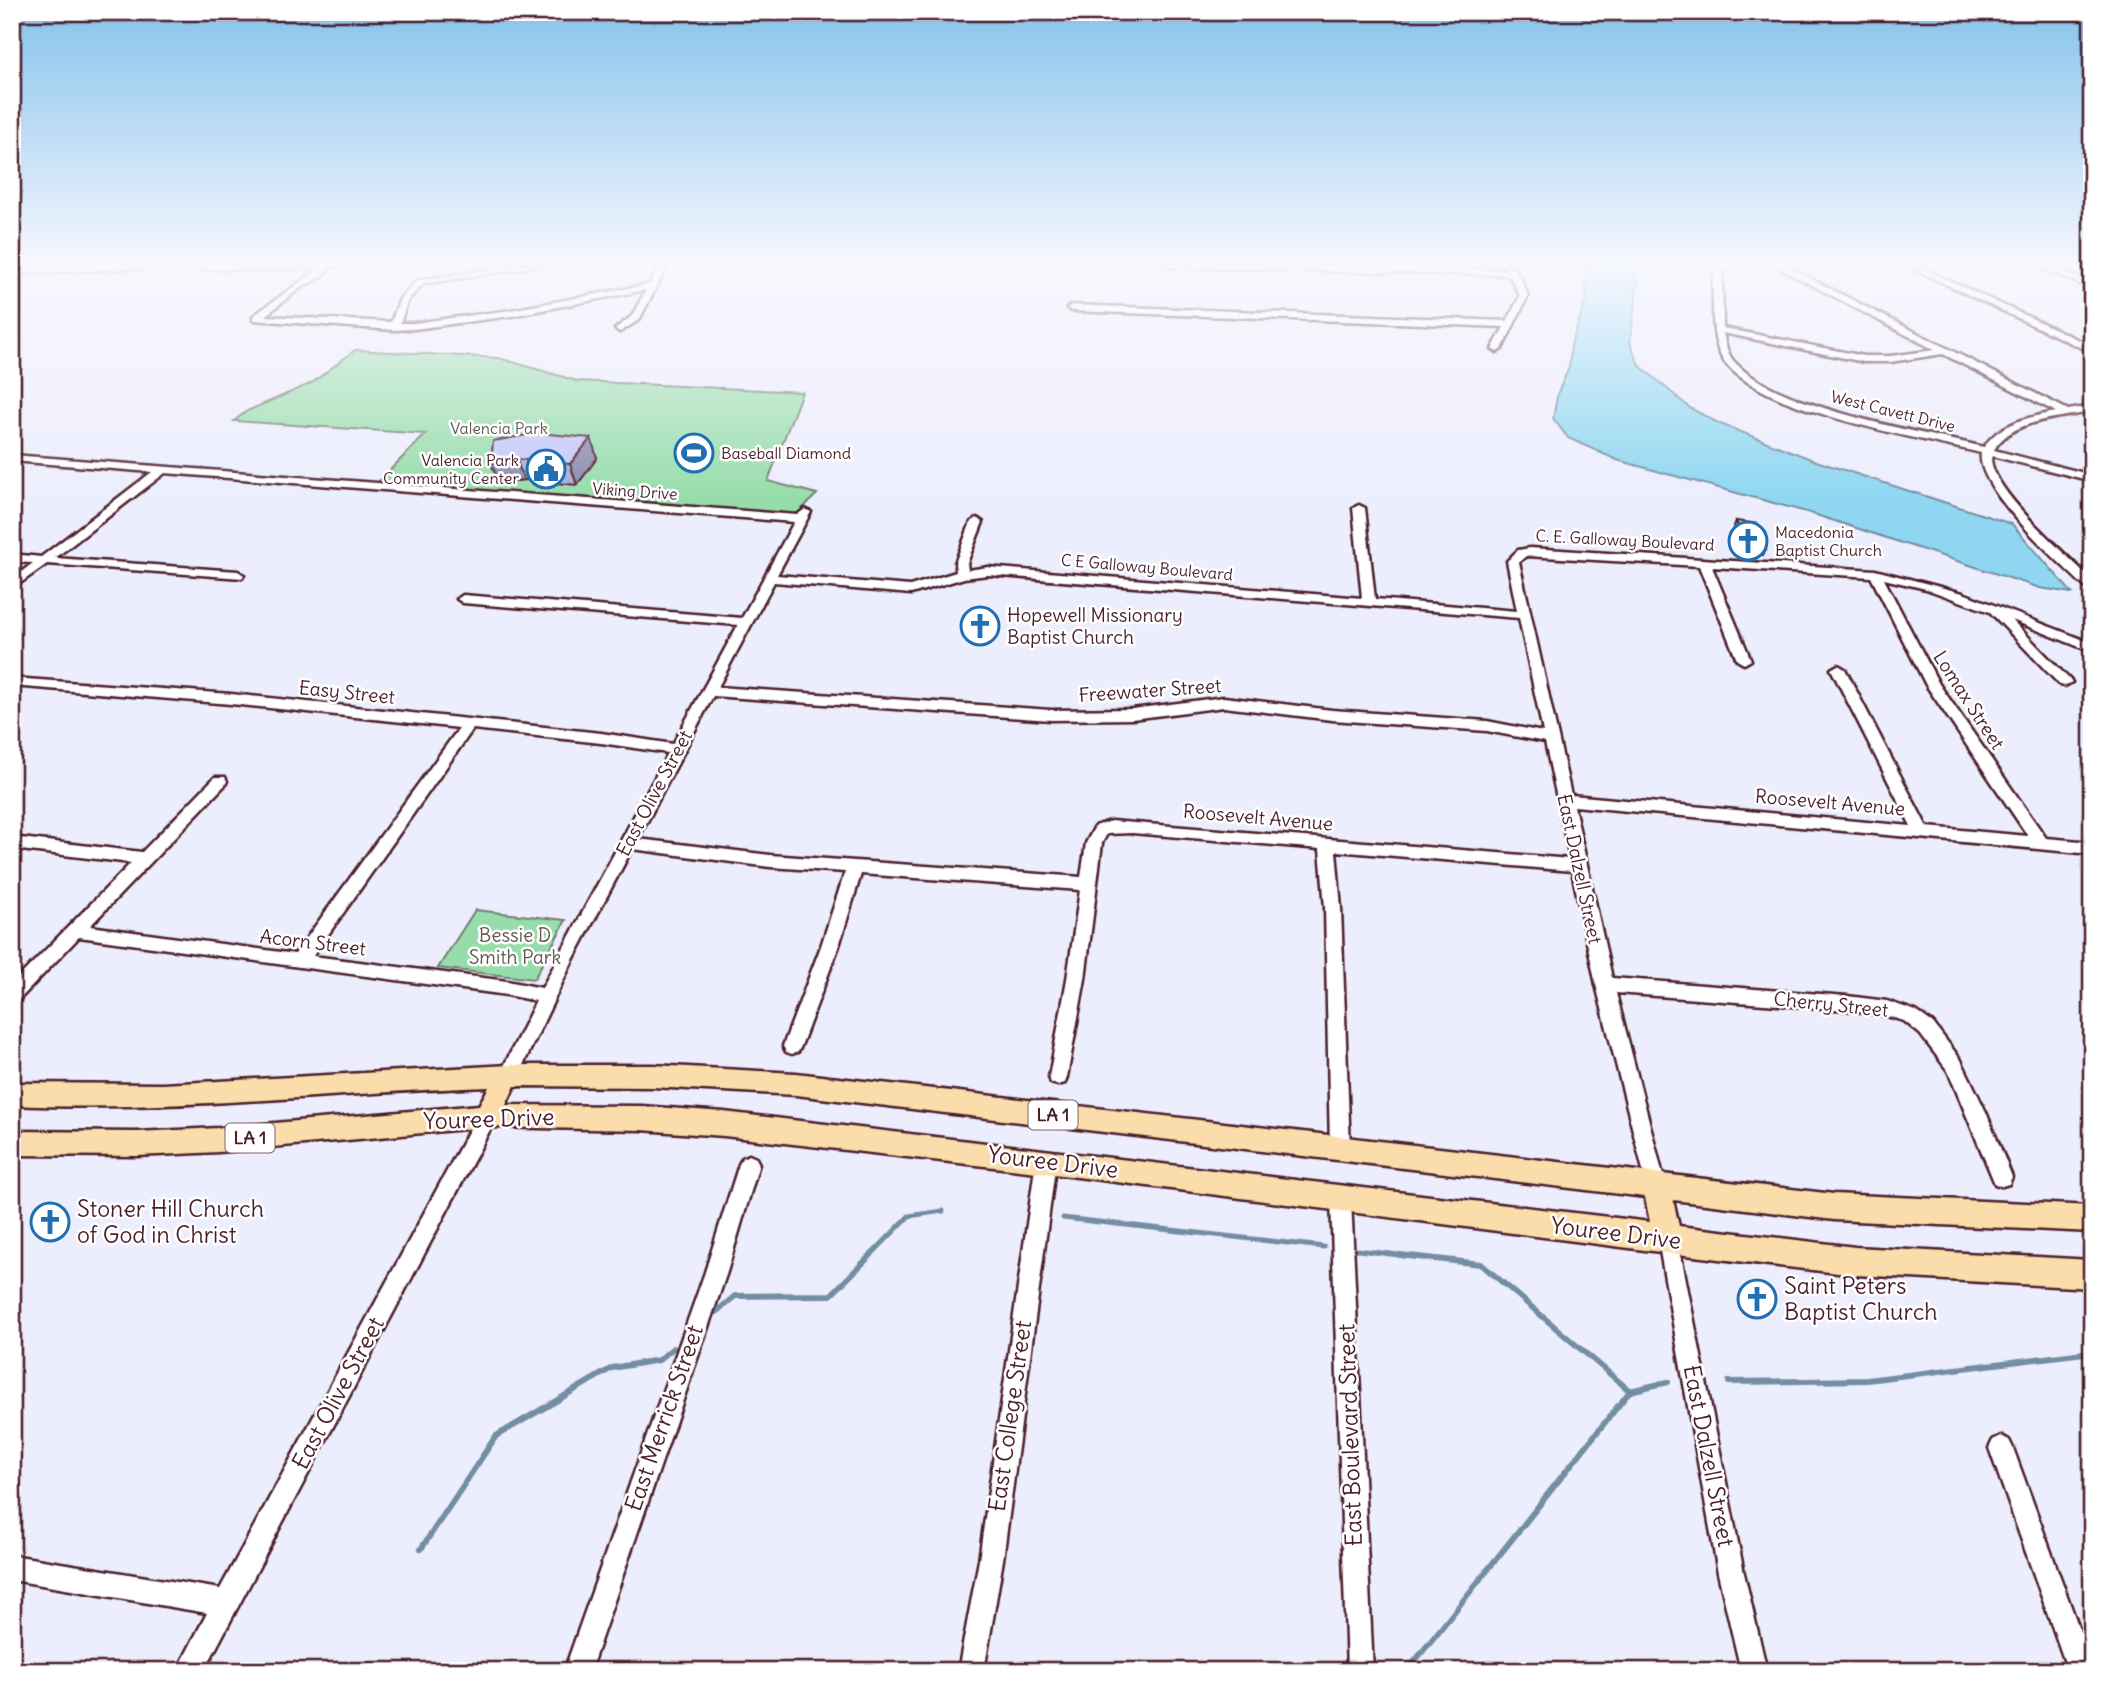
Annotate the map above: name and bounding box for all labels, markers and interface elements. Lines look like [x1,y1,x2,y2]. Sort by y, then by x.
street label: West Cavett Drive [1829,386,1957,436]
park label: Valencia Park [450,418,548,438]
sports icon: Baseball Diamond [673,432,715,474]
place label: Baseball Diamond [721,443,851,463]
public building icon: Valencia Park Community Center [525,448,567,490]
place label: Valencia Park Community Center [383,450,519,488]
street label: Viking Drive [592,478,678,504]
church icon: Macedonia Baptist Church [1727,520,1769,562]
place label: Macedonia Baptist Church [1775,522,1882,560]
street label: C. E. Galloway Boulevard [1535,525,1715,555]
street label: C E Galloway Boulevard [1060,550,1234,584]
place label: Hopewell Missionary Baptist Church [1007,603,1183,649]
church icon: Hopewell Missionary Baptist Church [959,605,1001,647]
street label: Lomax Street [1928,646,2010,754]
street label: Freewater Street [1078,673,1222,707]
street label: Easy Street [298,675,396,709]
street label: East Olive Street [611,726,697,860]
street label: Roosevelt Avenue [1754,783,1906,821]
street label: East Dalzell Street [1552,792,1608,946]
street label: Roosevelt Avenue [1182,798,1334,836]
park label: Bessie D Smith Park [469,923,562,969]
street label: Acorn Street [259,924,367,960]
street label: Cherry Street [1772,986,1890,1022]
road number: LA 1 [1028,1100,1078,1130]
street label: Youree Drive [423,1102,555,1135]
road number: LA 1 [226,1124,274,1153]
street label: Youree Drive [986,1139,1120,1184]
place label: Stoner Hill Church of God in Christ [77,1194,264,1249]
church icon: Stoner Hill Church of God in Christ [29,1201,71,1243]
street label: Youree Drive [1549,1210,1683,1255]
place label: Saint Peters Baptist Church [1784,1271,1938,1326]
church icon: Saint Peters Baptist Church [1736,1278,1778,1320]
street label: East Olive Street [285,1311,390,1474]
street label: East College Street [982,1318,1037,1513]
street label: East Merrick Street [618,1321,709,1515]
street label: East Boulevard Street [1331,1323,1368,1547]
street label: East Dalzell Street [1678,1362,1741,1550]

